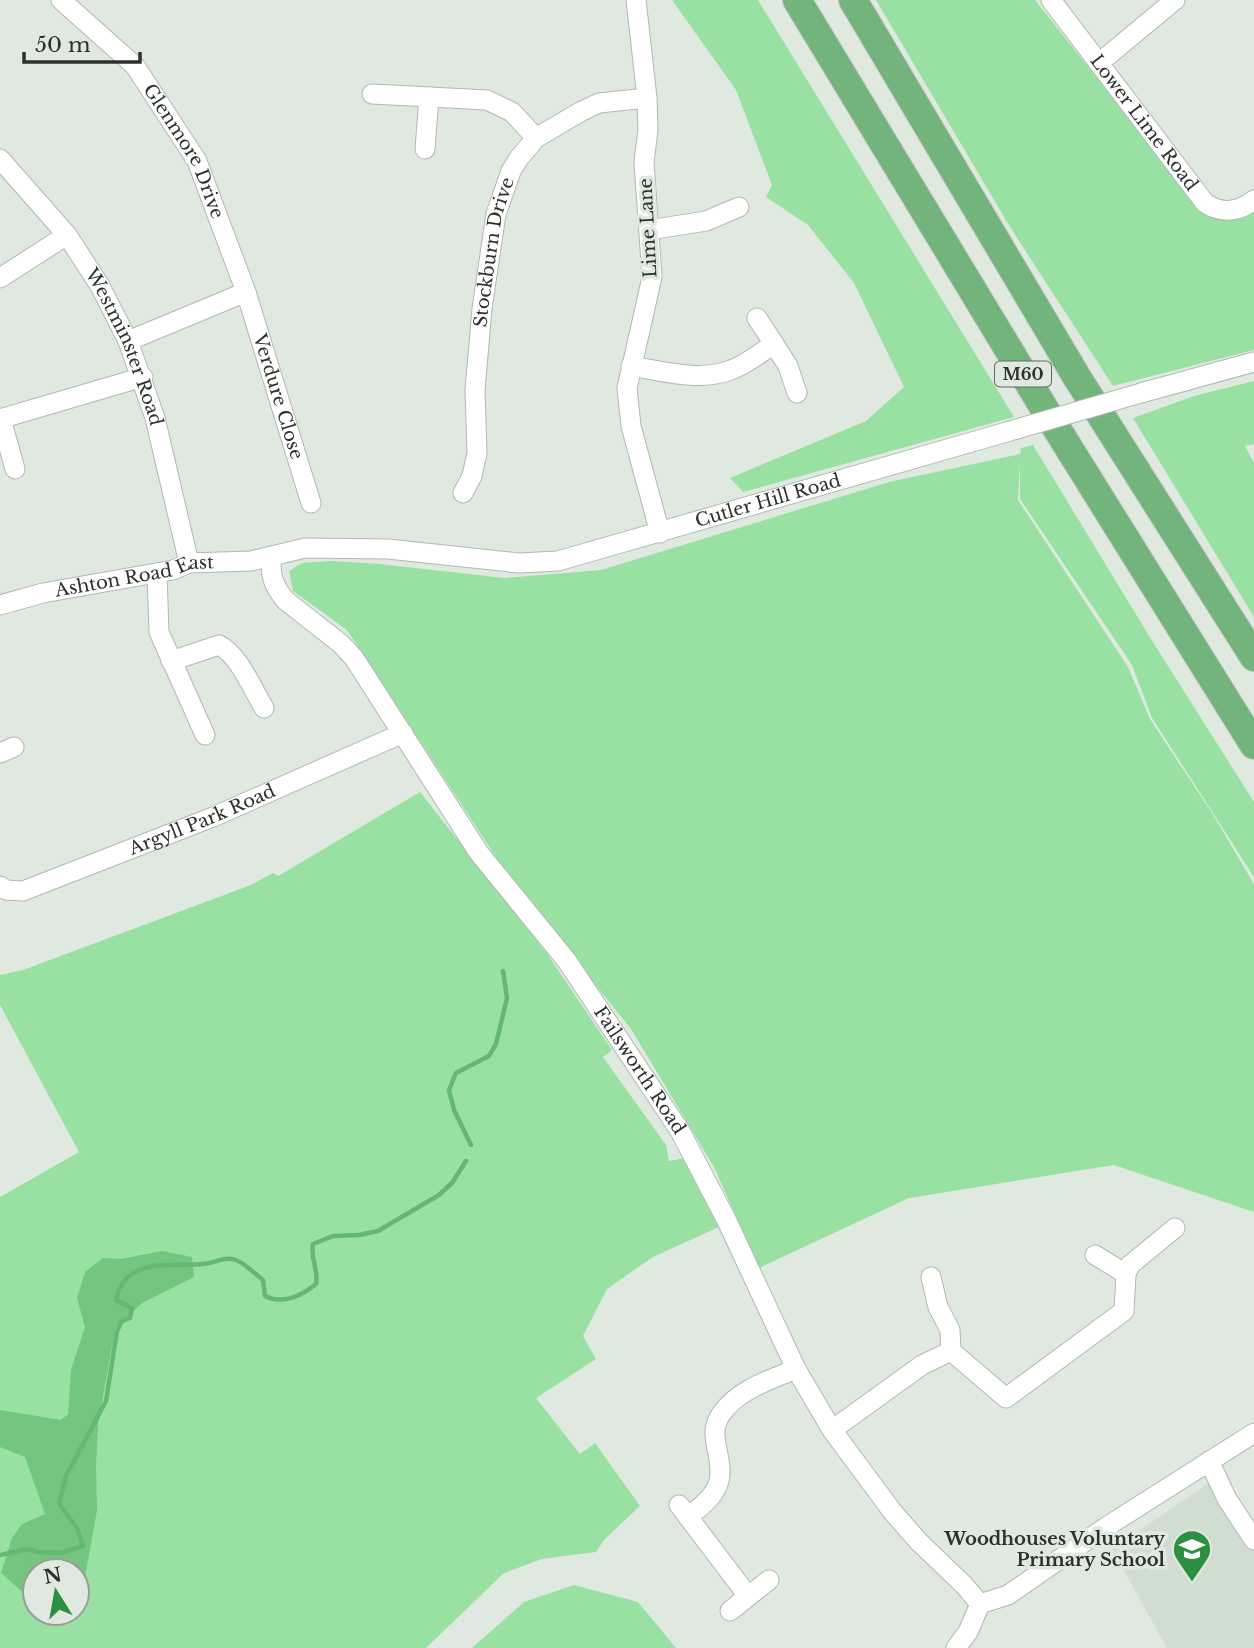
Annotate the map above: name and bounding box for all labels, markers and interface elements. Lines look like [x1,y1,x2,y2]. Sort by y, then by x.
scale bar [24,21,140,65]
text: 50 m [35,32,91,58]
street label: Lower Lime Road [1085,50,1203,195]
street label: Glenmore Drive [139,80,229,222]
street label: Stockburn Drive [469,174,519,328]
street label: Lime Lane [634,178,662,278]
street label: Westminster Road [80,263,167,428]
street label: Verdure Close [248,330,308,462]
road number: M60 [995,362,1051,386]
street label: Cutler Hill Road [693,469,843,532]
street label: Ashton Road East [52,551,214,602]
street label: Argyll Park Road [125,780,279,860]
street label: Failsworth Road [589,1002,690,1139]
place label: Woodhouses Voluntary Primary School [943,1528,1166,1571]
school or university icon: Woodhouses Voluntary Primary School [1171,1528,1213,1583]
north arrow [21,1557,91,1627]
text: N [42,1563,64,1589]

